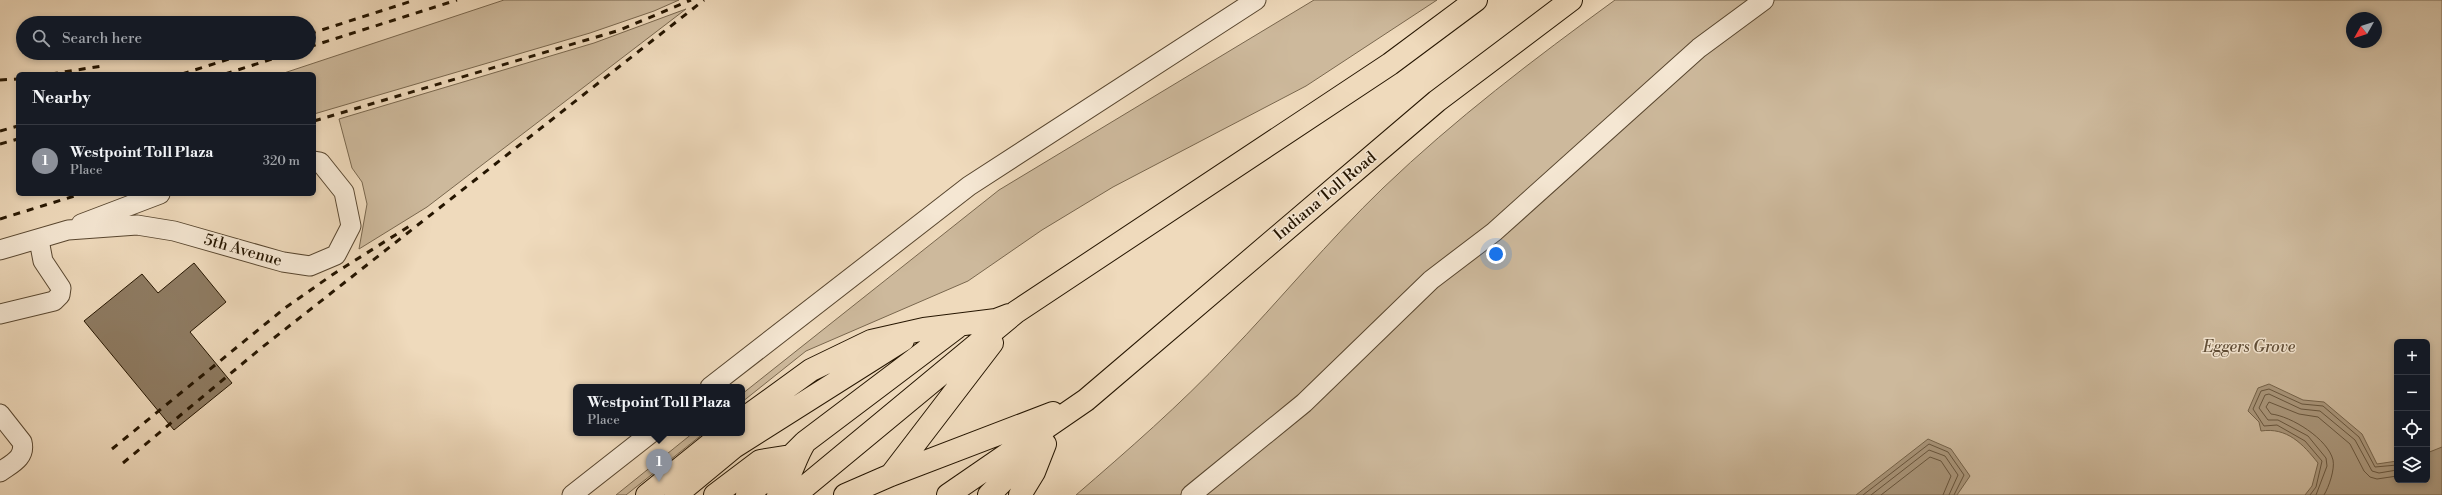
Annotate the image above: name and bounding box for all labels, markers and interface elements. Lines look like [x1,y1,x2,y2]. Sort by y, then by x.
north arrow [2346,12,2382,48]
search box [16,16,316,60]
icon: search [30,27,52,49]
text: Search here [62,29,142,48]
text: Nearby [32,87,91,109]
text: Westpoint Toll Plaza [70,143,213,162]
street label: Indiana Toll Road [1270,147,1380,245]
text: 1 [42,153,48,169]
text: 320 m [263,153,300,169]
text: Place [70,162,102,178]
street label: 5th Avenue [202,229,284,271]
your location [1486,244,1506,264]
park label: Eggers Grove [2202,337,2296,357]
map controls [2394,339,2430,483]
button: + [2394,339,2430,375]
button: − [2394,375,2430,411]
popup [573,384,745,436]
text: Westpoint Toll Plaza [587,393,731,412]
button: locate [2394,411,2430,447]
text: Place [587,412,620,428]
button: layers [2394,447,2430,483]
pin: 1 [646,449,672,482]

